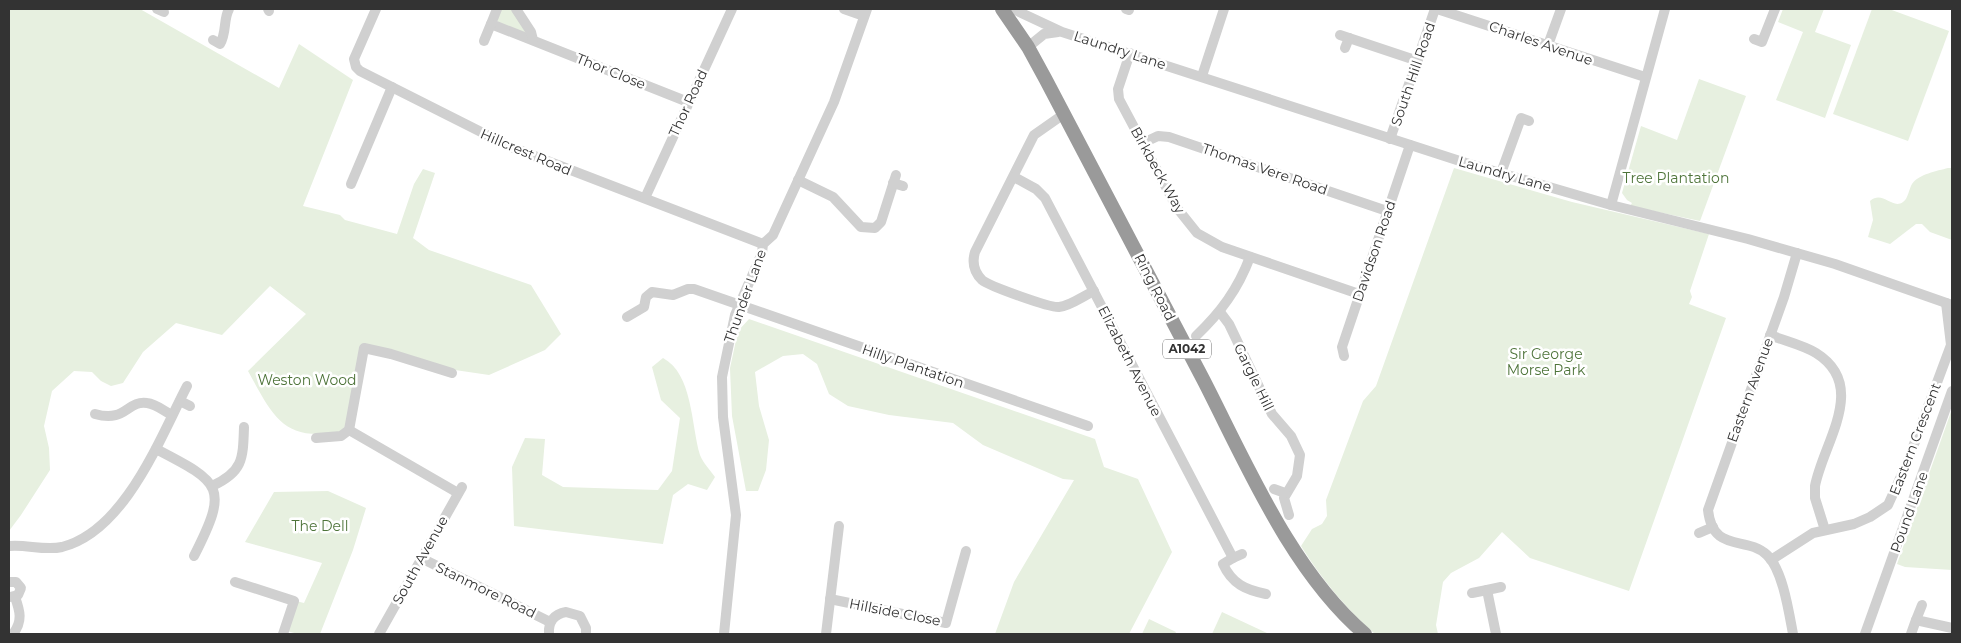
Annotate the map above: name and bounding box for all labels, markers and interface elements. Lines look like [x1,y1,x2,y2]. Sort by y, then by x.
street label: Charles Avenue [1487,17,1595,69]
street label: South Hill Road [1387,20,1439,128]
street label: Laundry Lane [1072,27,1168,73]
street label: Thor Close [574,49,648,93]
street label: Thor Road [665,66,711,140]
street label: Birkbeck Way [1127,124,1189,217]
street label: Hillcrest Road [478,125,574,179]
street label: Thomas Vere Road [1200,139,1330,199]
street label: Laundry Lane [1456,152,1554,196]
park label: Tree Plantation [1623,169,1729,187]
street label: Davidson Road [1348,198,1400,304]
street label: Thunder Lane [720,247,770,345]
street label: Ring Road [1130,250,1180,324]
street label: Elizabeth Avenue [1094,303,1166,419]
street label: Eastern Avenue [1723,335,1777,445]
road number: A1042 [1163,339,1211,358]
street label: Hilly Plantation [860,340,966,392]
street label: Gargle Hill [1230,340,1278,414]
park label: Sir George Morse Park [1507,345,1586,379]
park label: Weston Wood [257,371,357,389]
street label: Eastern Crescent [1885,380,1945,498]
street label: Pound Lane [1886,469,1932,555]
street label: South Avenue [388,513,452,607]
park label: The Dell [291,517,349,535]
street label: Stanmore Road [433,558,539,622]
street label: Hillside Close [848,594,942,630]

